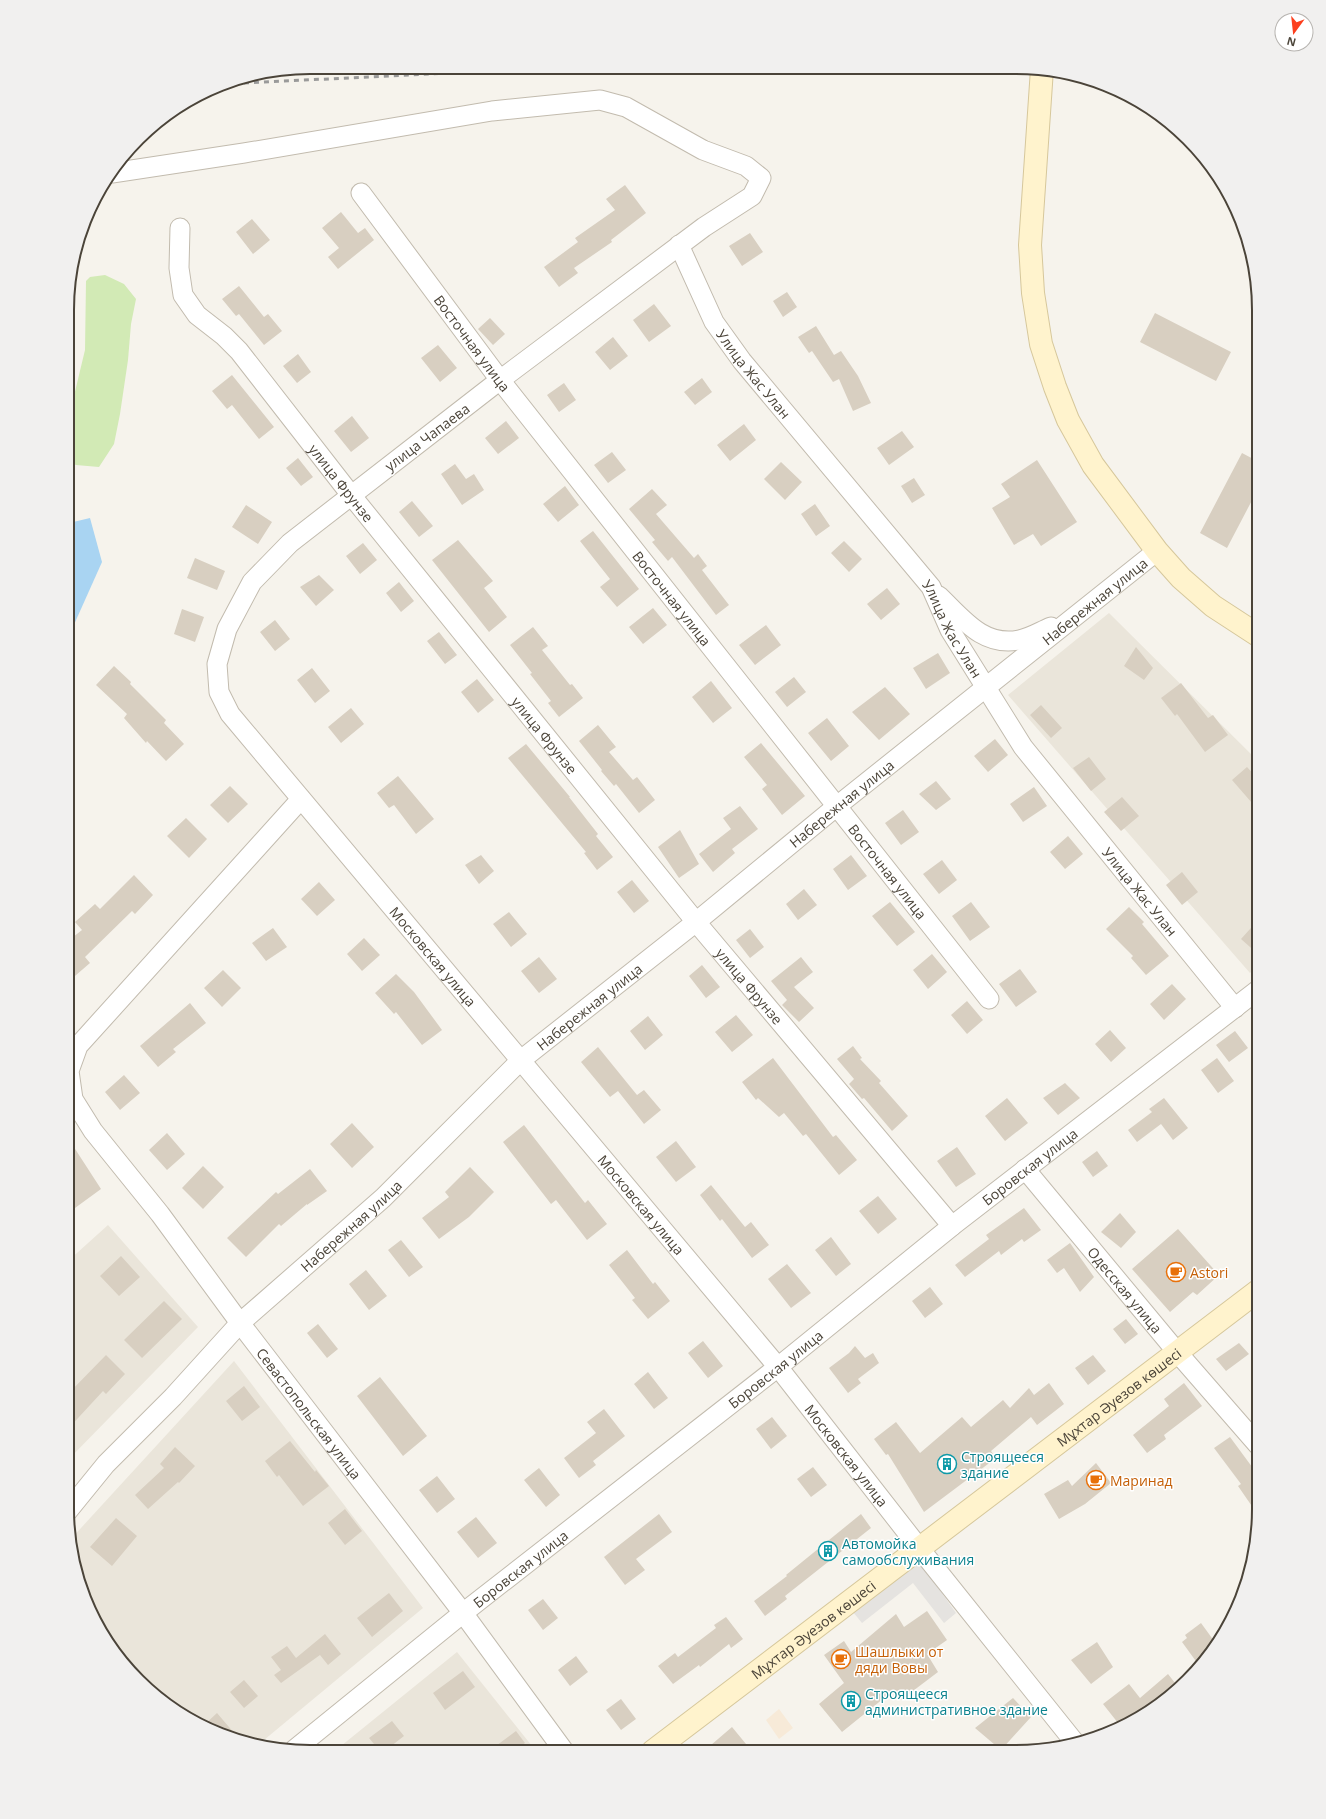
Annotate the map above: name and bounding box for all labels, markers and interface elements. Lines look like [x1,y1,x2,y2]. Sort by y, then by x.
north arrow [1274,12,1314,52]
text: N [1285,34,1298,51]
street label: Восточная улица [430,291,515,395]
street label: Улица Жас Улан [713,325,795,422]
street label: улица Чапаева [381,399,473,475]
street label: улица Фрунзе [305,440,378,526]
street label: Восточная улица [629,547,716,650]
street label: Набережная улица [1038,553,1151,649]
street label: Улица Жас Улан [919,575,987,681]
street label: улица Фрунзе [508,692,582,778]
street label: Набережная улица [785,755,898,851]
street label: Восточная улица [845,820,932,923]
street label: Улица Жас Улан [1098,843,1182,940]
street label: Московская улица [386,902,481,1010]
street label: улица Фрунзе [712,944,788,1028]
street label: Набережная улица [532,959,646,1054]
street label: Боровская улица [978,1123,1081,1209]
street label: Московская улица [594,1150,689,1259]
street label: Набережная улица [296,1175,406,1276]
street label: Одесская улица [1084,1242,1167,1337]
cafe icon: Astori [1165,1261,1187,1283]
place label: Astori [1190,1263,1228,1282]
street label: Боровская улица [724,1325,826,1412]
street label: Севастопольская улица [253,1343,366,1483]
street label: Мұхтар Әуезов көшесі [1052,1343,1185,1450]
street label: Московская улица [801,1400,893,1510]
place label: Строящееся здание [961,1447,1044,1482]
building icon: Строящееся здание [936,1453,958,1475]
cafe icon: Маринад [1085,1469,1107,1491]
place label: Маринад [1110,1471,1173,1490]
street label: Боровская улица [469,1525,572,1611]
place label: Автомойка самообслуживания [842,1534,974,1569]
building icon: Автомойка самообслуживания [817,1540,839,1562]
street label: Мұхтар Әуезов көшесі [747,1576,879,1683]
place label: Шашлыки от дяди Вовы [855,1642,944,1677]
cafe icon: Шашлыки от дяди Вовы [830,1648,852,1670]
place label: Строящееся административное здание [865,1684,1048,1719]
building icon: Строящееся административное здание [840,1690,862,1712]

